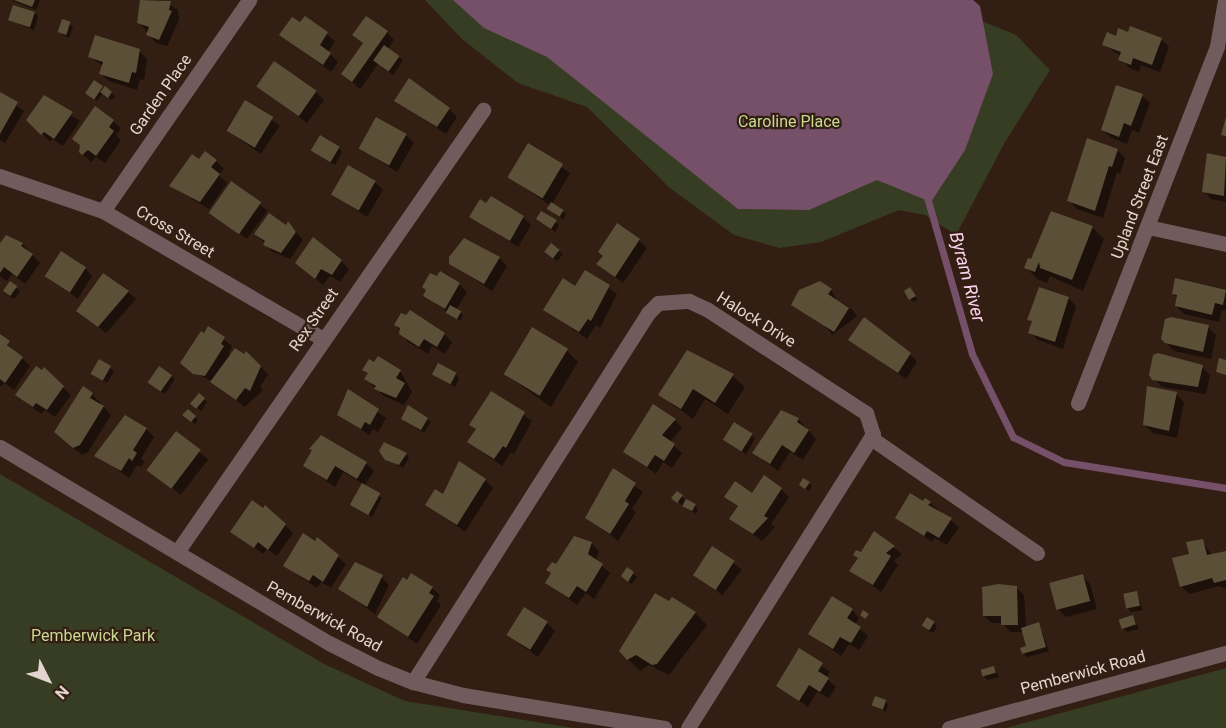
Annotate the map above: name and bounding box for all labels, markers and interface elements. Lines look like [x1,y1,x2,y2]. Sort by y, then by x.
street label: Garden Place [126,51,196,139]
park label: Caroline Place [738,112,840,132]
street label: Upland Street East [1108,132,1172,262]
street label: Cross Street [132,202,218,262]
water label: Byram River [945,230,989,324]
street label: Rex Street [285,285,343,355]
street label: Halock Drive [713,288,799,352]
street label: Pemberwick Road [263,577,385,657]
park label: Pemberwick Park [31,626,155,646]
street label: Pemberwick Road [1018,647,1148,699]
north arrow [18,650,78,710]
text: N [51,682,73,703]

